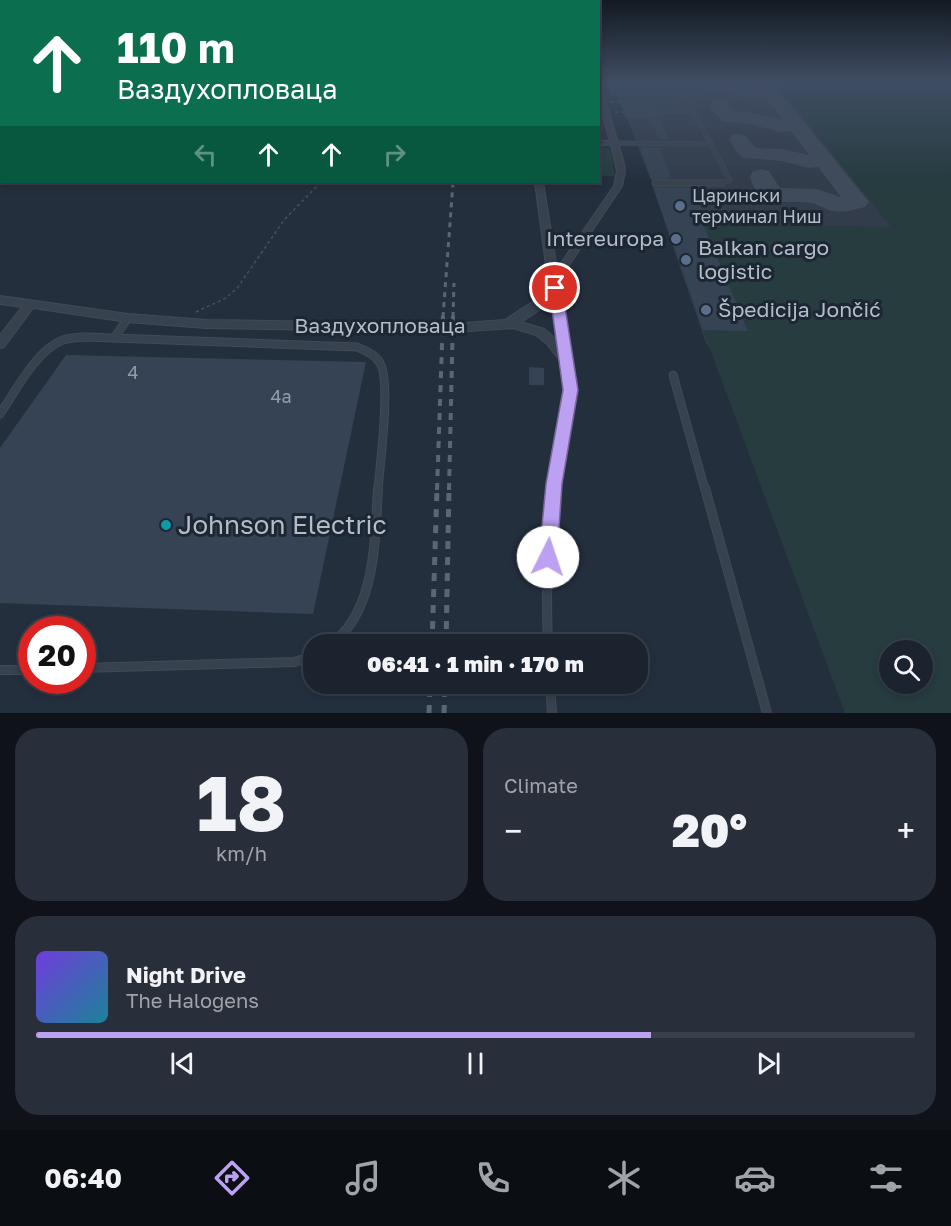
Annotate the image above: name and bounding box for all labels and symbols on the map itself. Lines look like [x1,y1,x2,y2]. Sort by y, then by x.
place label: Царински терминал Ниш [692,184,822,227]
marker: Царински терминал Ниш [673,199,687,213]
place label: Intereuropa [546,225,664,251]
marker: Intereuropa [669,232,683,246]
place label: Balkan cargo logistic [698,234,829,284]
marker: Balkan cargo logistic [679,253,693,267]
pin [529,262,580,313]
place label: Špedicija Jončić [718,296,881,322]
marker: Špedicija Jončić [699,303,713,317]
street label: Ваздухопловаца [294,312,466,338]
house number: 4 [128,361,139,383]
house number: 4a [270,385,292,407]
place label: Johnson Electric [178,509,387,540]
marker: Johnson Electric [159,518,173,532]
position arrow [516,525,580,589]
speed limit sign: 20 [18,616,96,694]

